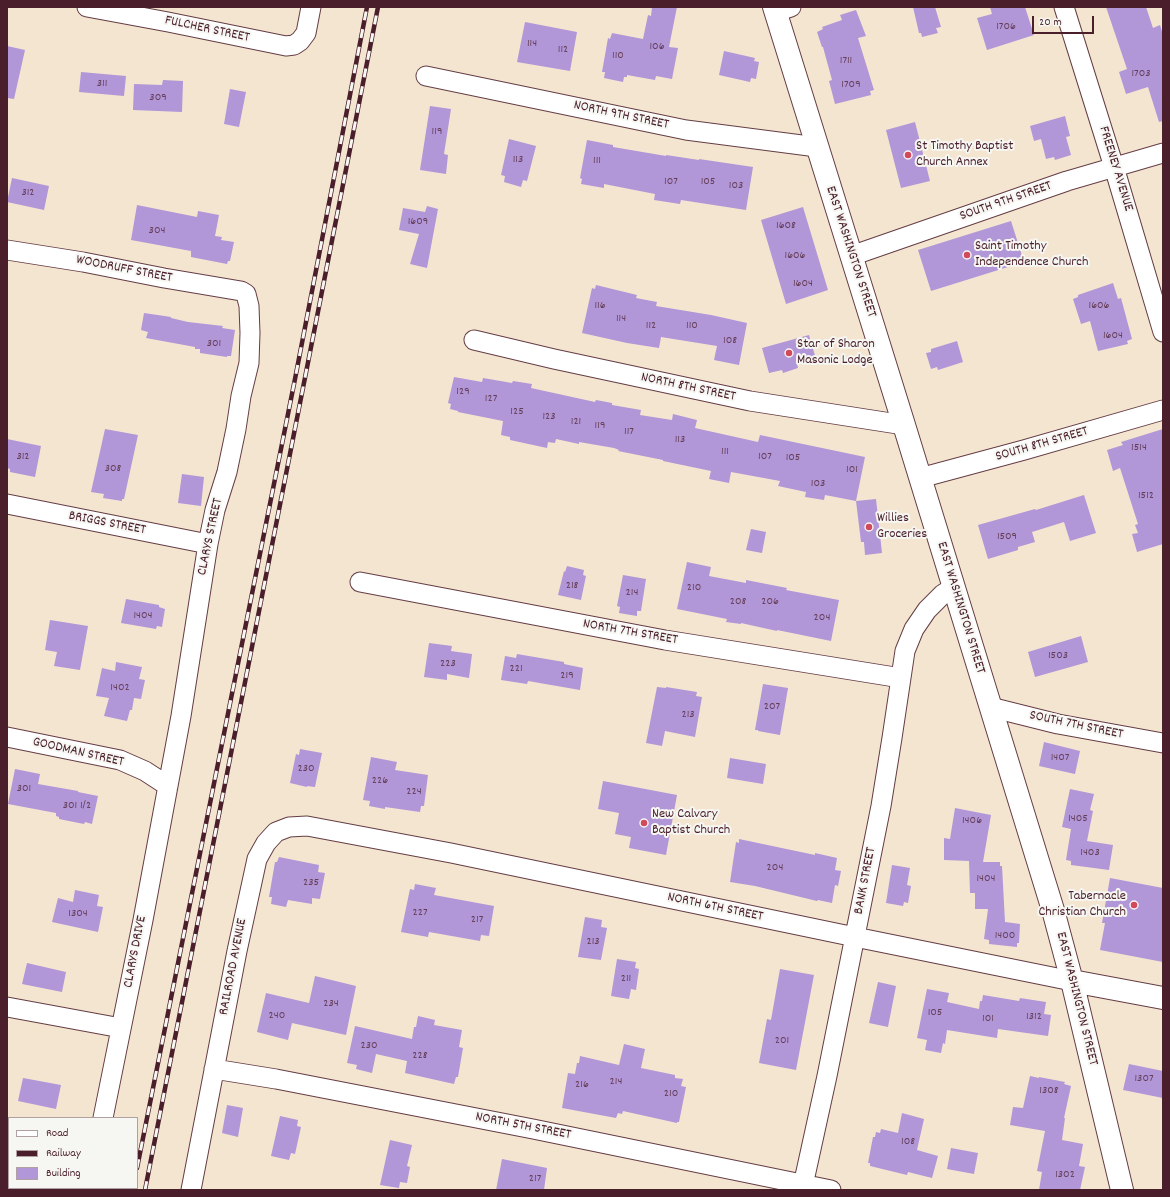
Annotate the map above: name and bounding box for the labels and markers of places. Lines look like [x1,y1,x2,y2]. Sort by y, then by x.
place label: St Timothy Baptist Church Annex [916,139,1013,172]
marker: St Timothy Baptist Church Annex [903,150,913,160]
place label: Saint Timothy Independence Church [975,239,1088,272]
marker: Saint Timothy Independence Church [962,250,972,260]
place label: Star of Sharon Masonic Lodge [797,337,875,370]
marker: Star of Sharon Masonic Lodge [784,348,794,358]
place label: Willies Groceries [877,511,927,544]
marker: Willies Groceries [864,522,874,532]
place label: New Calvary Baptist Church [652,807,730,840]
marker: New Calvary Baptist Church [639,818,649,828]
place label: Tabernacle Christian Church [1038,889,1126,922]
marker: Tabernacle Christian Church [1129,900,1139,910]

